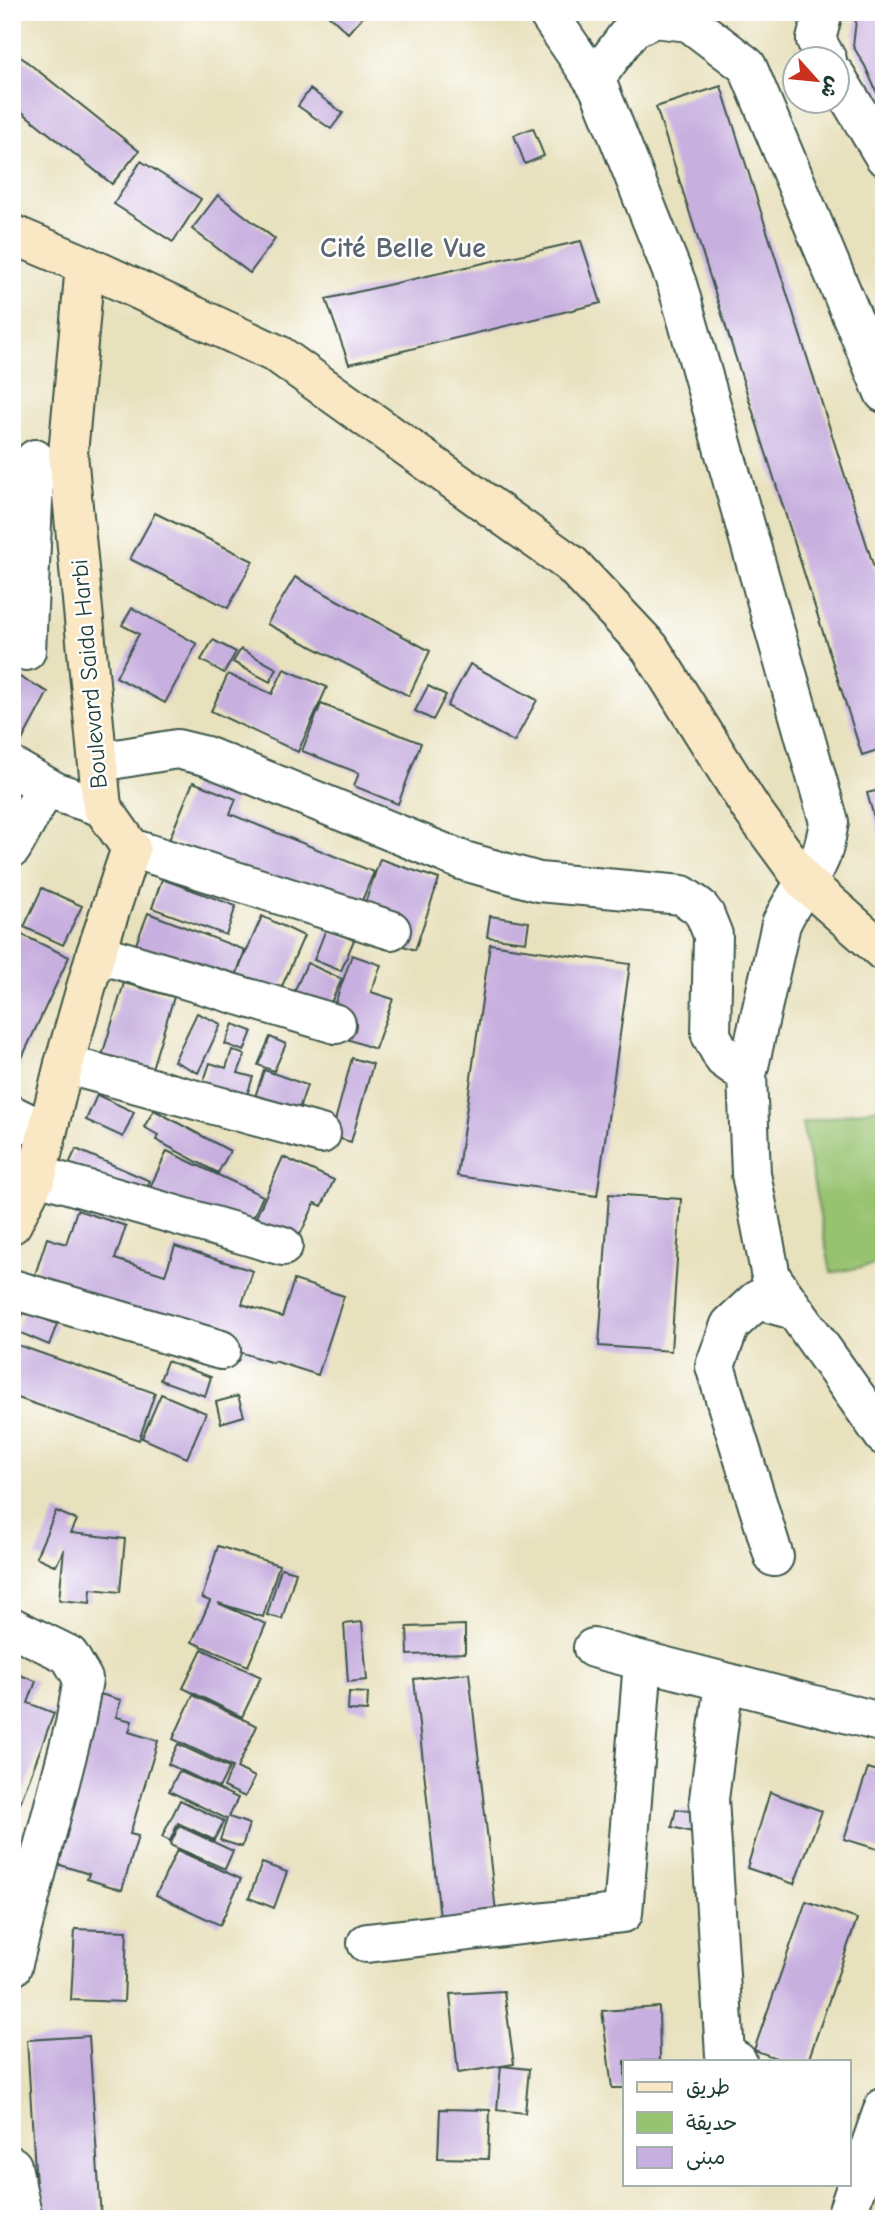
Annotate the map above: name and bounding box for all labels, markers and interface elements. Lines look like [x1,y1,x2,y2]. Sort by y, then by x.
north arrow [780,46,850,116]
text: ش [816,73,845,102]
district label: Cité Belle Vue [320,232,486,264]
street label: Boulevard Saida Harbi [65,558,113,790]
legend [623,2060,850,2186]
text: طريق [686,2075,730,2099]
text: حديقة [686,2111,737,2135]
text: مبنى [686,2145,725,2171]

